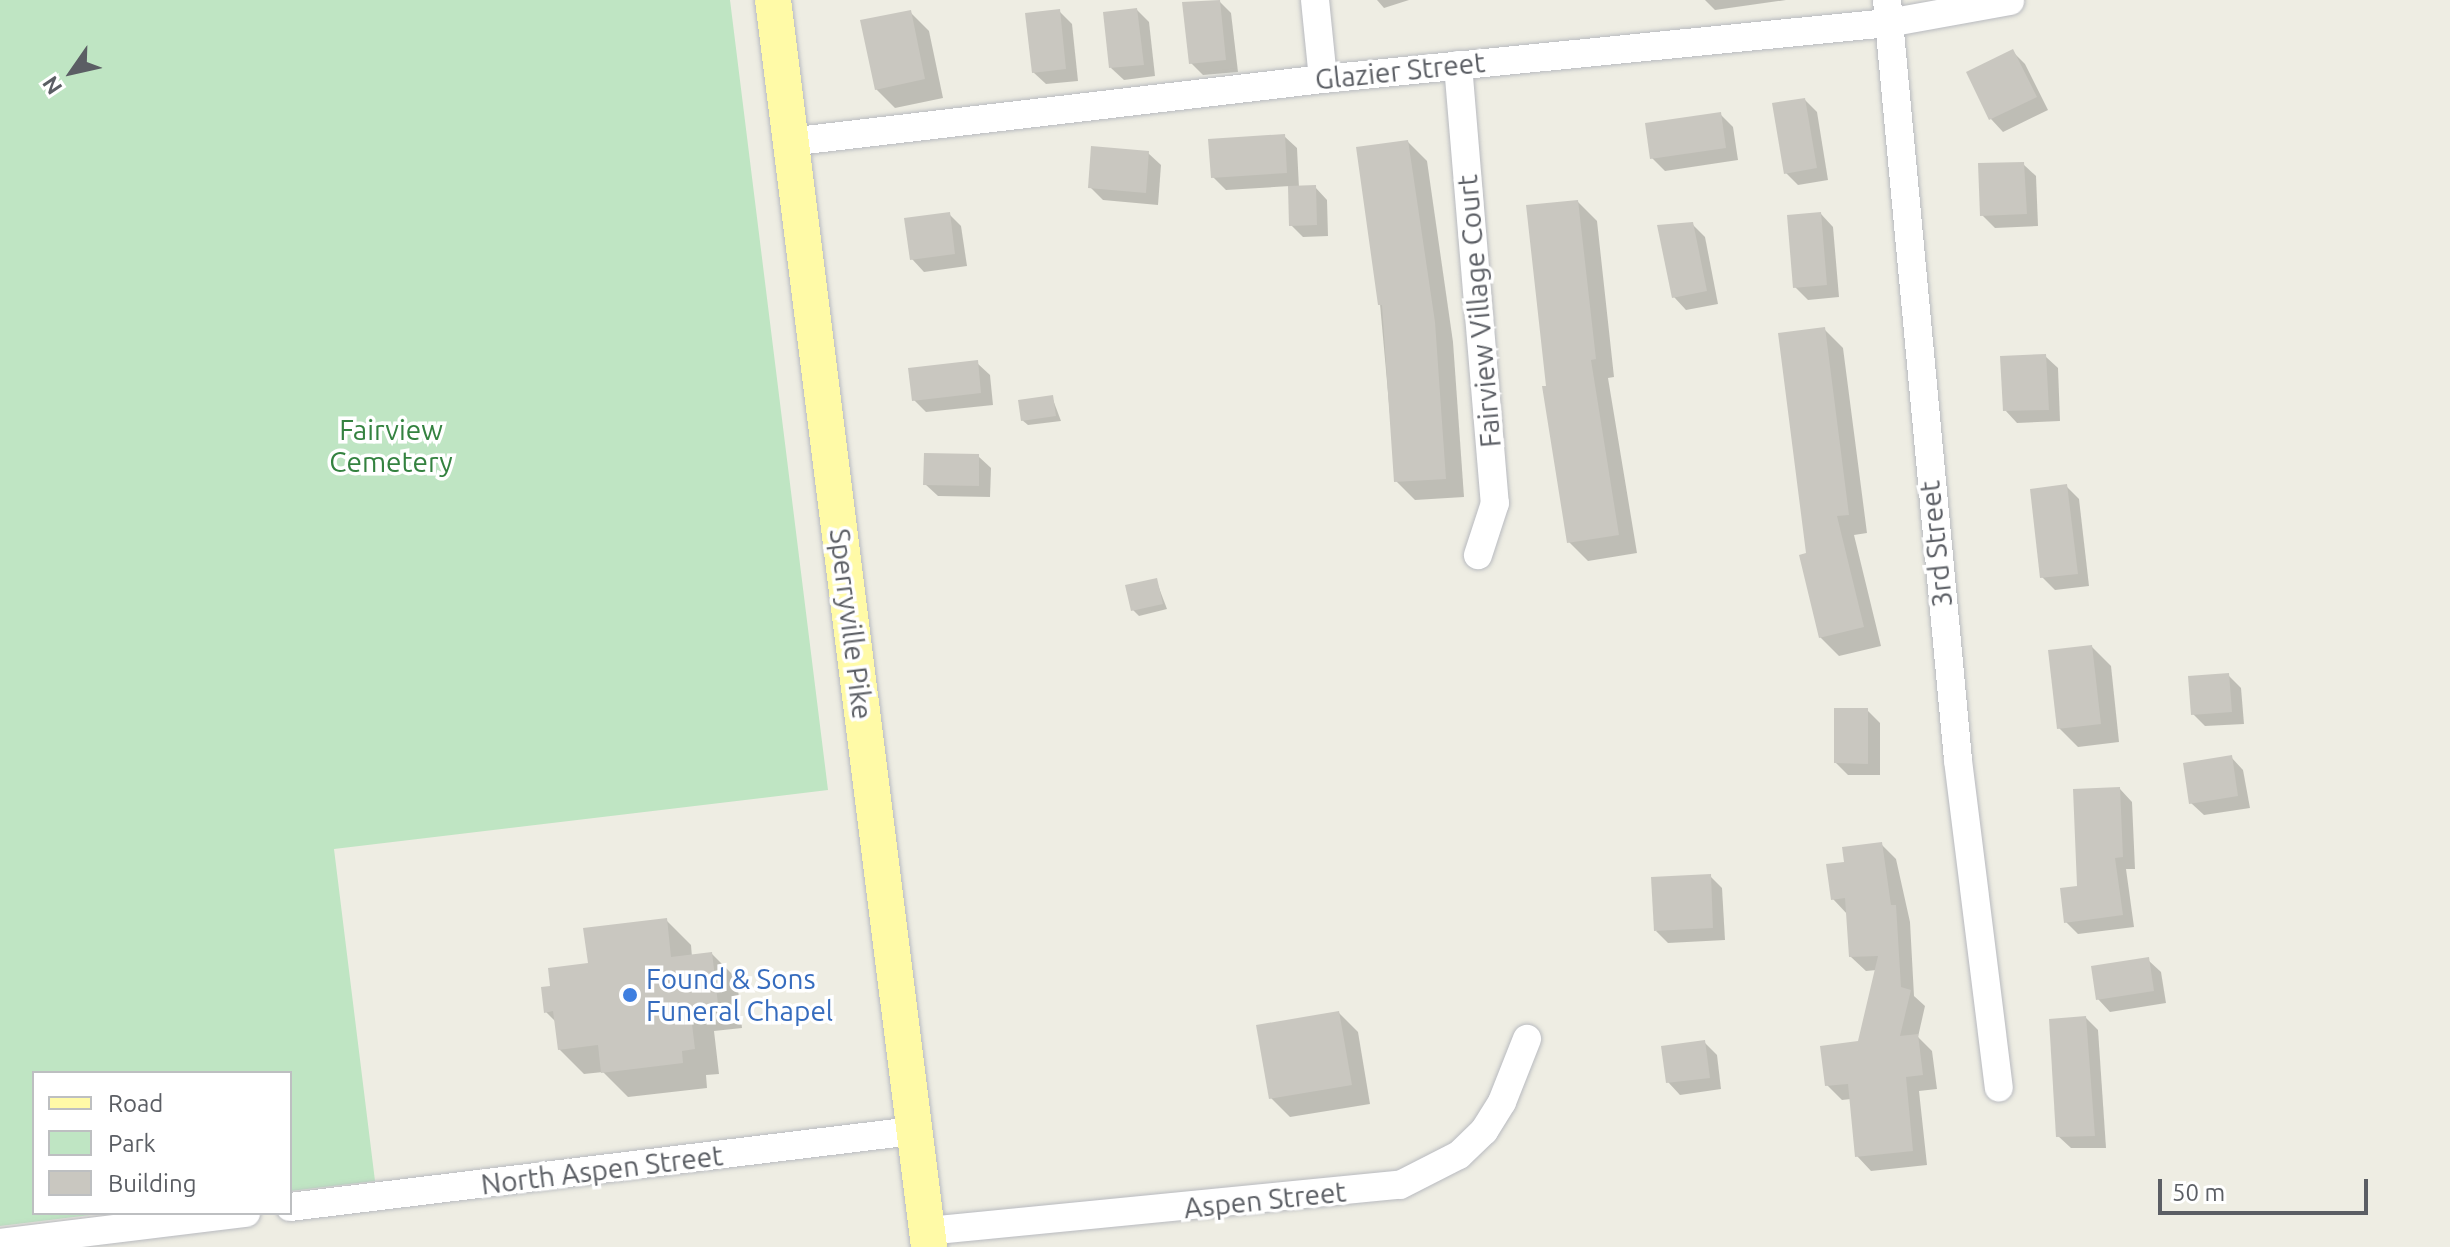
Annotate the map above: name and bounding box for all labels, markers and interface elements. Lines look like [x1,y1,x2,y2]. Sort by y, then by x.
north arrow [32,32,112,112]
street label: Glazier Street [1313,45,1487,97]
text: N [37,72,67,100]
street label: Fairview Village Court [1450,173,1508,449]
park label: Fairview Cemetery [329,413,453,479]
street label: 3rd Street [1913,479,1959,609]
street label: Sperryville Pike [823,527,879,721]
place label: Found & Sons Funeral Chapel [646,962,833,1028]
marker: Found & Sons Funeral Chapel [621,986,639,1004]
legend [32,1071,292,1215]
text: Road [108,1090,163,1117]
text: Park [108,1130,156,1157]
street label: North Aspen Street [479,1138,725,1202]
scale bar [2162,1163,2372,1213]
text: Building [108,1170,196,1197]
street label: Aspen Street [1182,1175,1348,1225]
text: 50 m [2172,1179,2225,1206]

